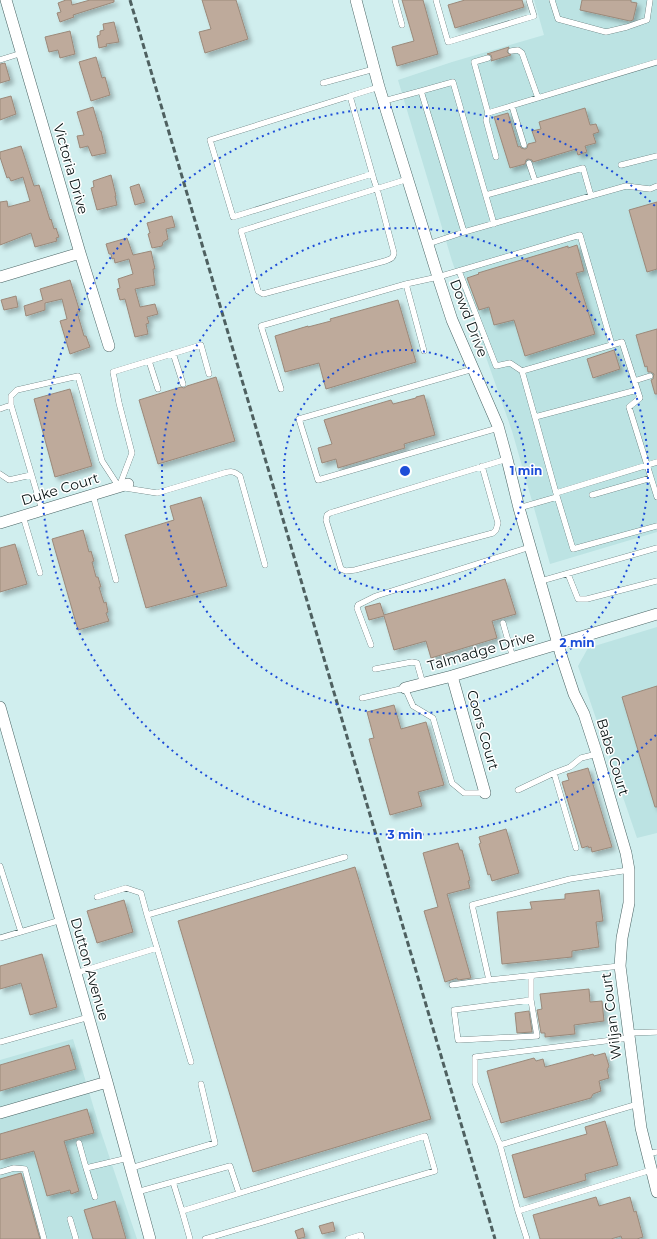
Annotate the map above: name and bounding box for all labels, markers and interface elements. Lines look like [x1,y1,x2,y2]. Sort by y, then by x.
street label: Victoria Drive [49,122,93,216]
street label: Dowd Drive [446,276,492,360]
text: 1 min [510,463,542,478]
centre of rings [398,464,412,478]
street label: Duke Court [19,469,101,509]
street label: Talmadge Drive [425,627,537,675]
text: 2 min [560,635,594,650]
street label: Coors Court [463,688,503,772]
street label: Babe Court [593,716,633,798]
text: 3 min [387,827,423,842]
street label: Dutton Avenue [67,915,113,1023]
street label: Wiljan Court [597,971,625,1060]

